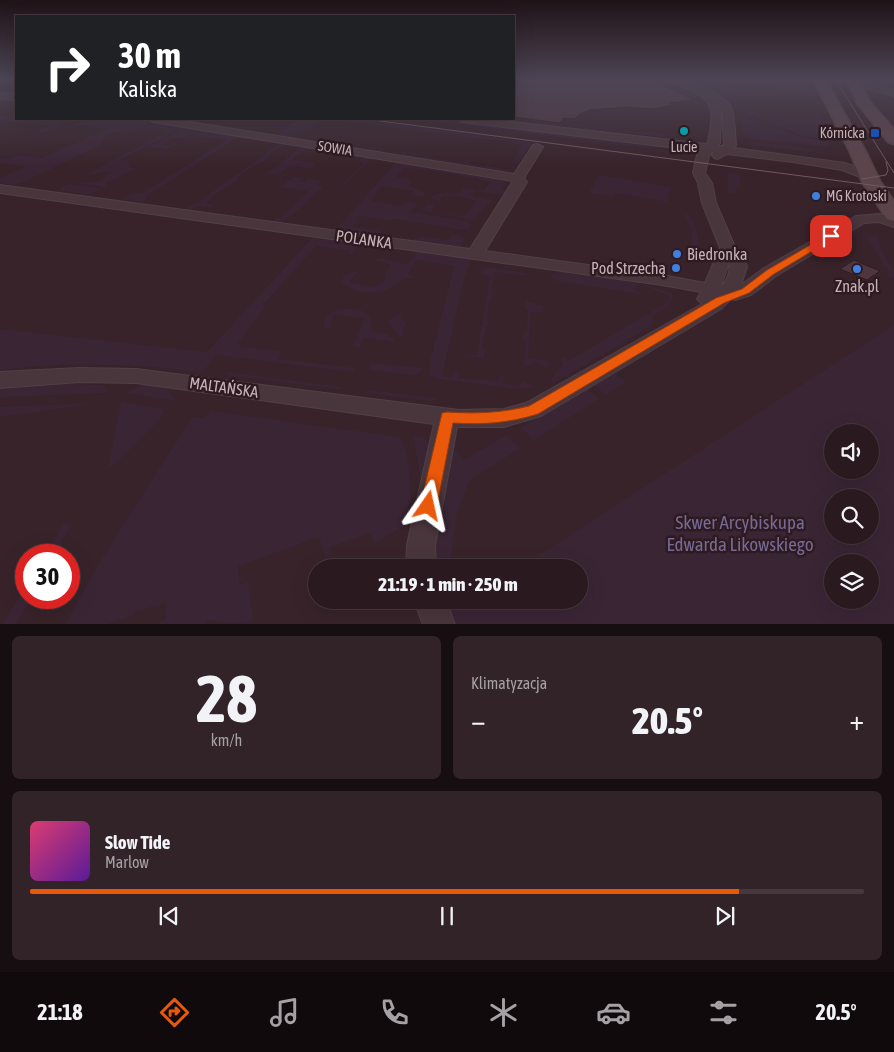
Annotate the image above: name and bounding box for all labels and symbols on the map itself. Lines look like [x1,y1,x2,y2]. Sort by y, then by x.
marker: Lucie [678,125,690,137]
place label: Kórnicka [820,125,865,141]
marker: Kórnicka [869,127,881,139]
street label: SOWIA [317,137,353,159]
place label: Lucie [671,139,697,155]
place label: MG Krotoski [826,188,887,204]
marker: MG Krotoski [810,190,822,202]
pin [810,215,852,257]
street label: POLANKA [335,226,393,252]
place label: Biedronka [687,245,748,263]
marker: Biedronka [671,248,683,260]
place label: Pod Strzechą [591,259,666,278]
marker: Pod Strzechą [670,262,682,274]
marker: Znak.pl [851,263,863,275]
place label: Znak.pl [835,277,880,296]
street label: MALTAŃSKA [188,372,260,401]
position arrow [401,479,453,531]
park label: Skwer Arcybiskupa Edwarda Likowskiego [666,511,814,555]
speed limit sign: 30 [15,544,80,609]

